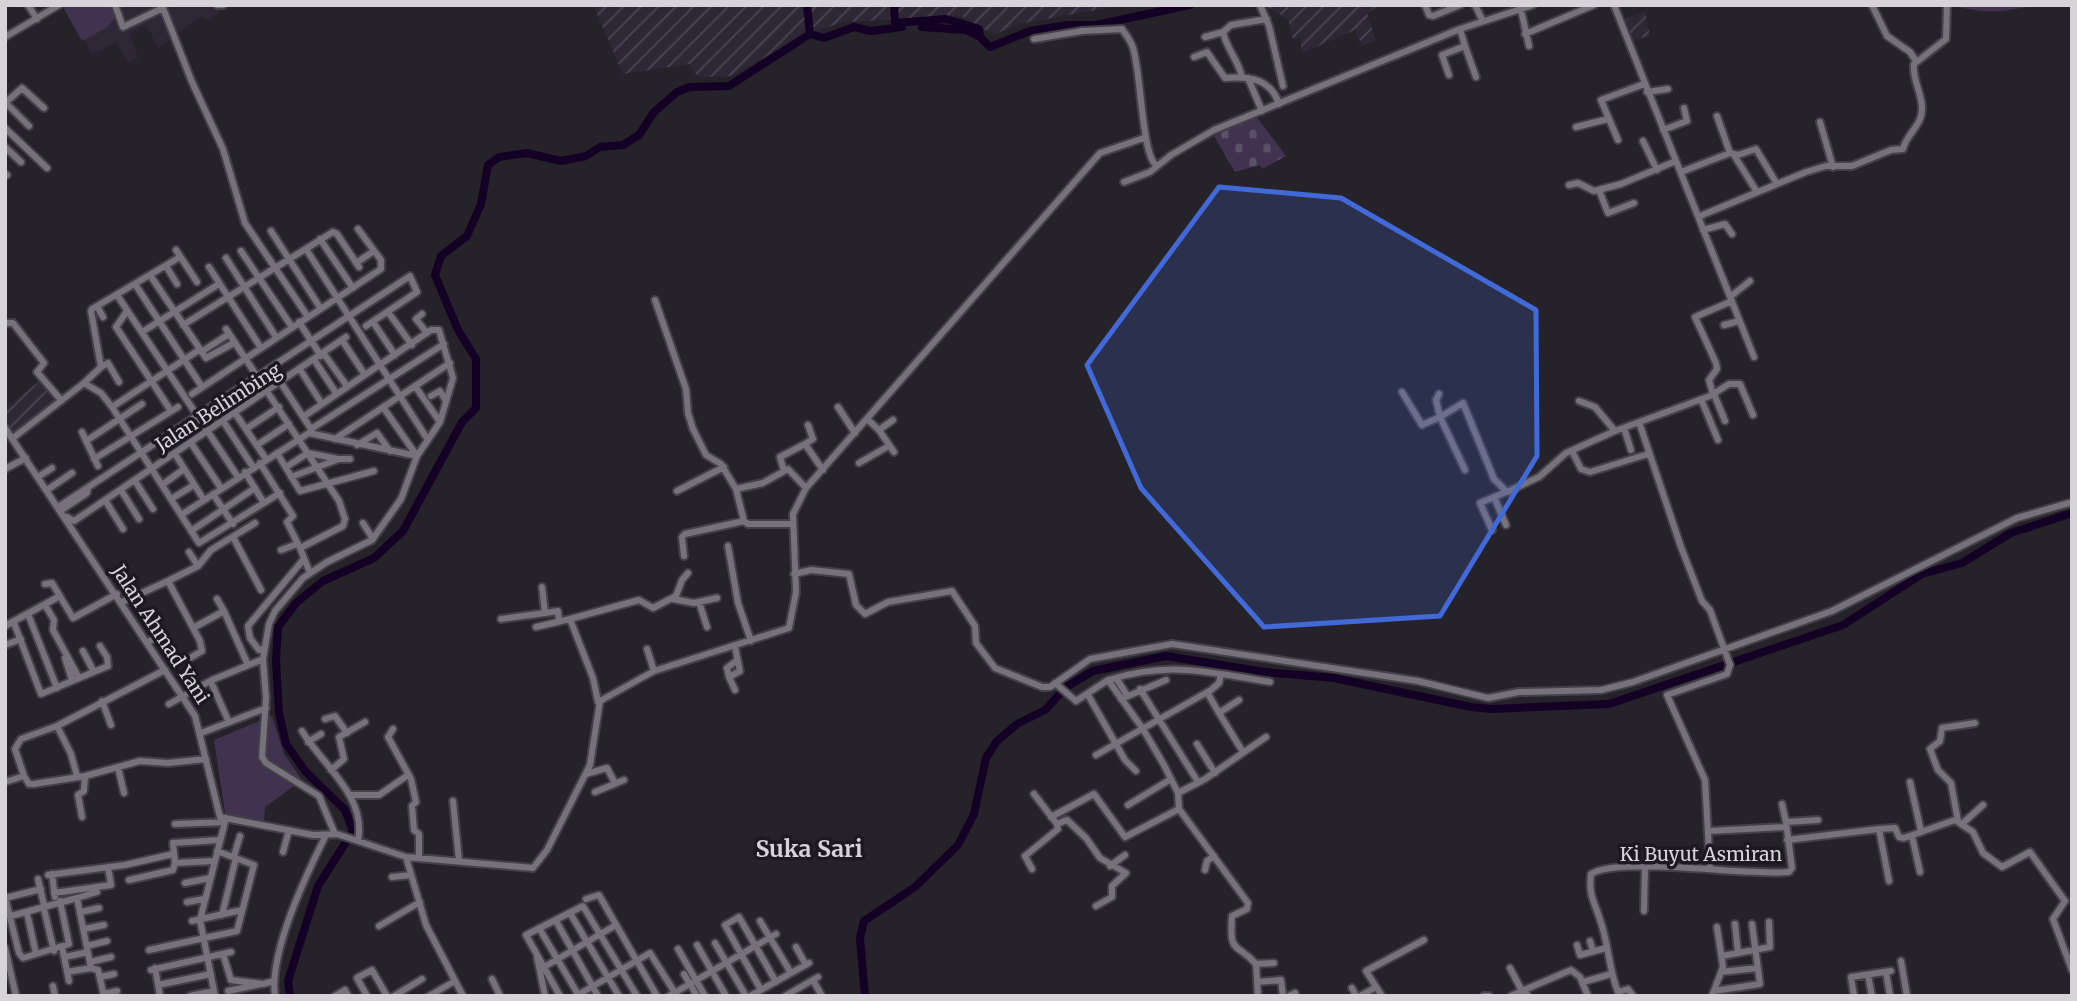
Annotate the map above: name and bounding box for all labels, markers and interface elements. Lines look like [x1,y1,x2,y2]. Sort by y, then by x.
street label: Jalan Belimbing [150,357,286,457]
street label: Jalan Ahmad Yani [107,559,215,708]
district label: Suka Sari [755,834,863,863]
street label: Ki Buyut Asmiran [1620,842,1783,866]

